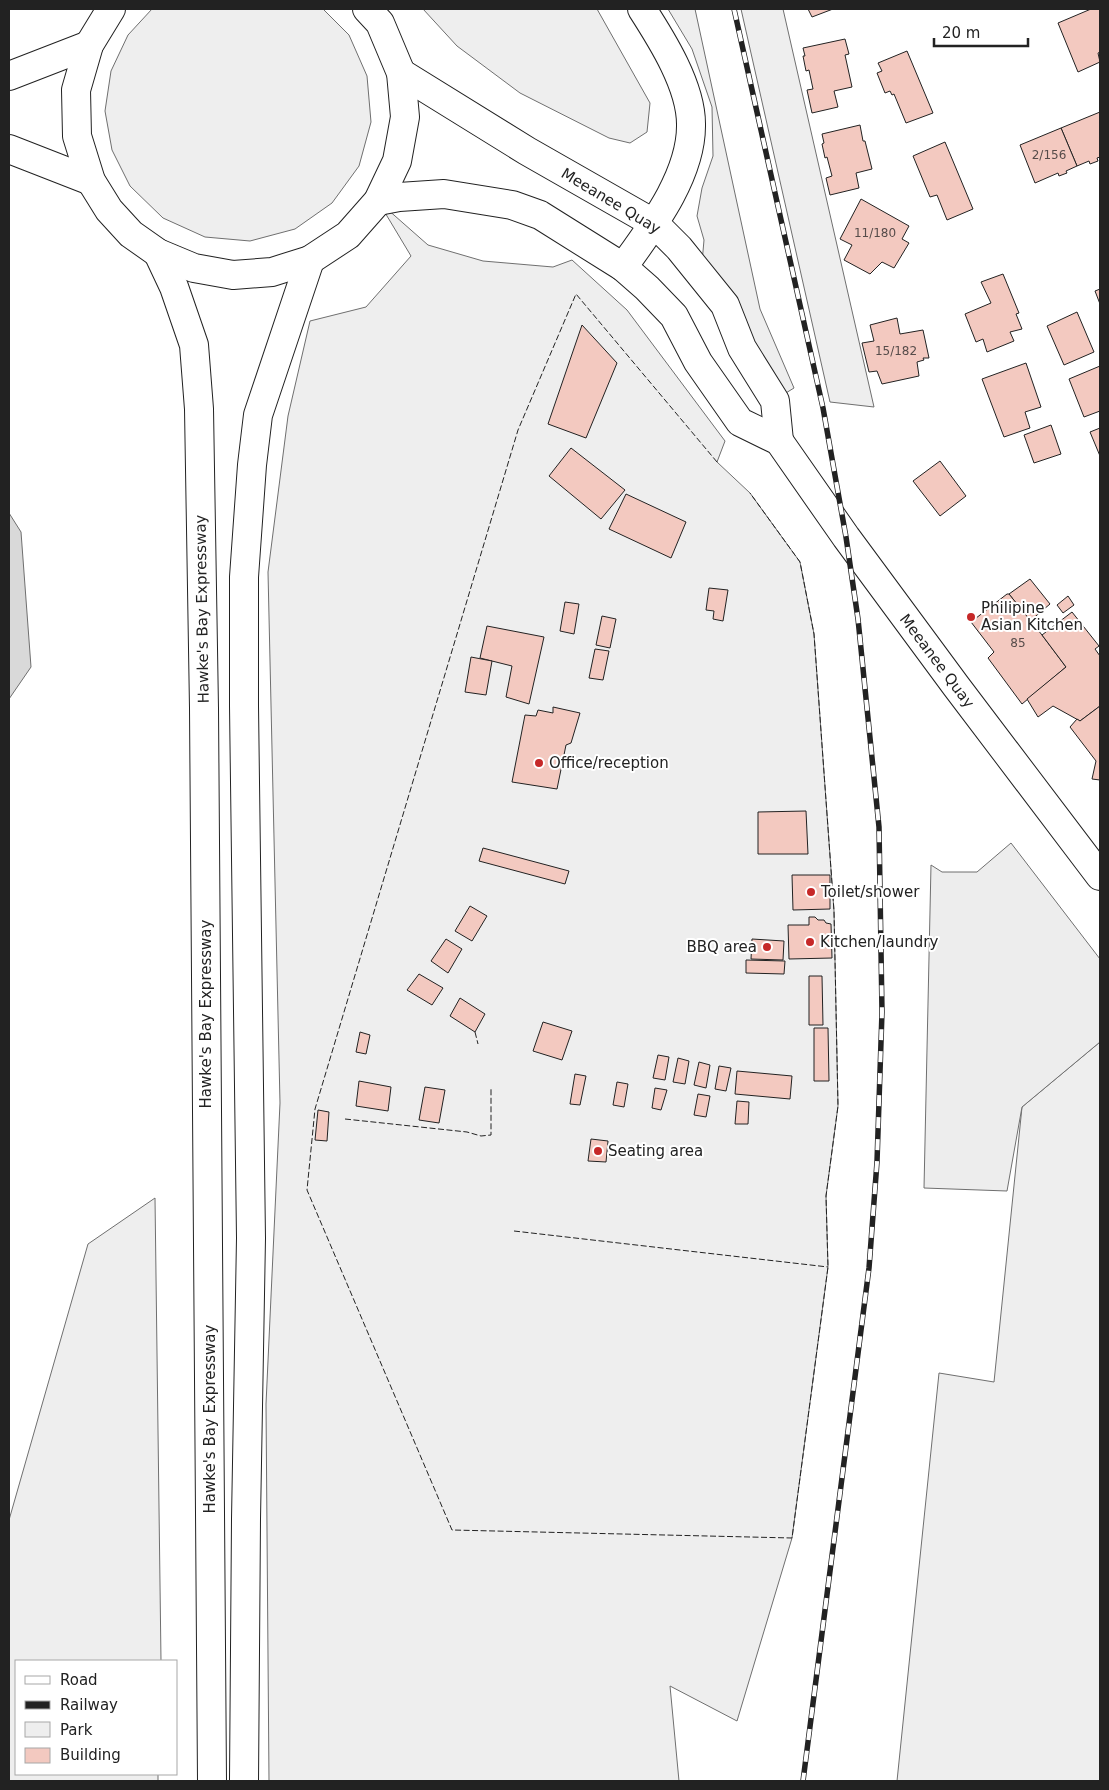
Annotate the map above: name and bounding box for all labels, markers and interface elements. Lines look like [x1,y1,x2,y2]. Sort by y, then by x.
scale bar [934,15,1028,47]
text: 20 m [942,24,980,42]
house number: 2/156 [1032,148,1066,162]
street label: Meeanee Quay [558,164,664,238]
house number: 11/180 [854,226,896,240]
house number: 15/182 [875,344,917,358]
street label: Hawke's Bay Expressway [191,514,213,704]
place label: Philipine Asian Kitchen [981,599,1083,634]
street label: Meeanee Quay [896,611,978,712]
marker: Philipine Asian Kitchen [965,611,977,623]
house number: 85 [1010,636,1026,650]
place label: Office/reception [549,754,669,772]
marker: Office/reception [533,757,545,769]
place label: Toilet/shower [820,883,920,901]
marker: Toilet/shower [805,886,817,898]
street label: Hawke's Bay Expressway [197,919,215,1108]
place label: Kitchen/laundry [820,933,938,951]
marker: Kitchen/laundry [804,936,816,948]
place label: BBQ area [686,938,757,956]
marker: BBQ area [761,941,773,953]
place label: Seating area [608,1142,703,1160]
marker: Seating area [592,1145,604,1157]
street label: Hawke's Bay Expressway [201,1324,219,1513]
legend [15,1660,178,1775]
text: Road [60,1671,98,1689]
text: Railway [60,1696,118,1714]
text: Park [60,1721,93,1739]
text: Building [60,1746,121,1764]

